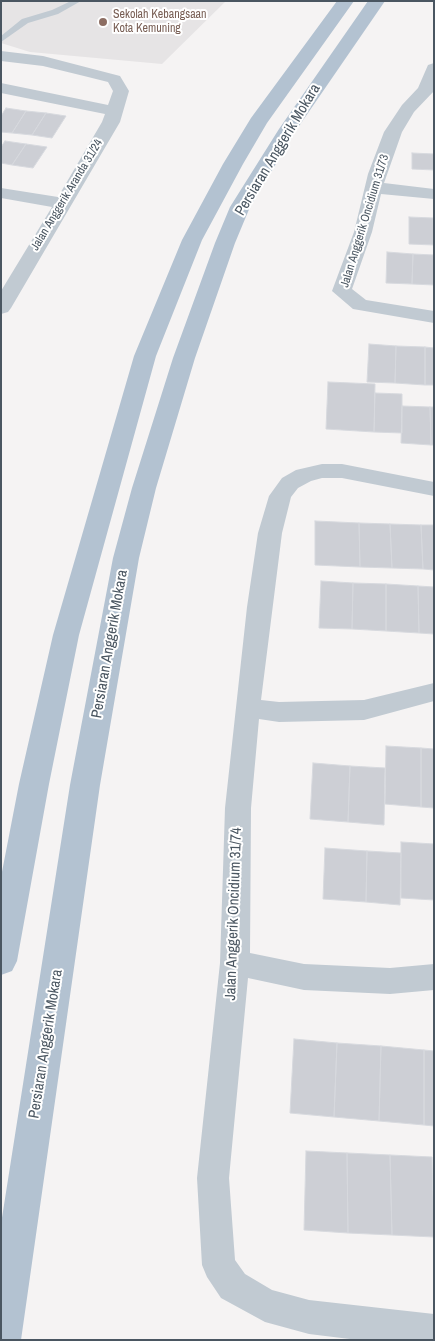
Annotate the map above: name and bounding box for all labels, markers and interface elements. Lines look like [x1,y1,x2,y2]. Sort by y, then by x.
place label: Sekolah Kebangsaan Kota Kemuning [113,8,207,36]
marker: Sekolah Kebangsaan Kota Kemuning [97,16,109,28]
street label: Persiaran Anggerik Mokara [232,81,324,219]
street label: Jalan Anggerik Aranda 31/24 [28,137,106,253]
street label: Jalan Anggerik Oncidium 31/73 [338,153,392,289]
street label: Persiaran Anggerik Mokara [88,568,132,720]
street label: Jalan Anggerik Oncidium 31/74 [222,827,246,1001]
street label: Persiaran Anggerik Mokara [25,968,67,1120]

